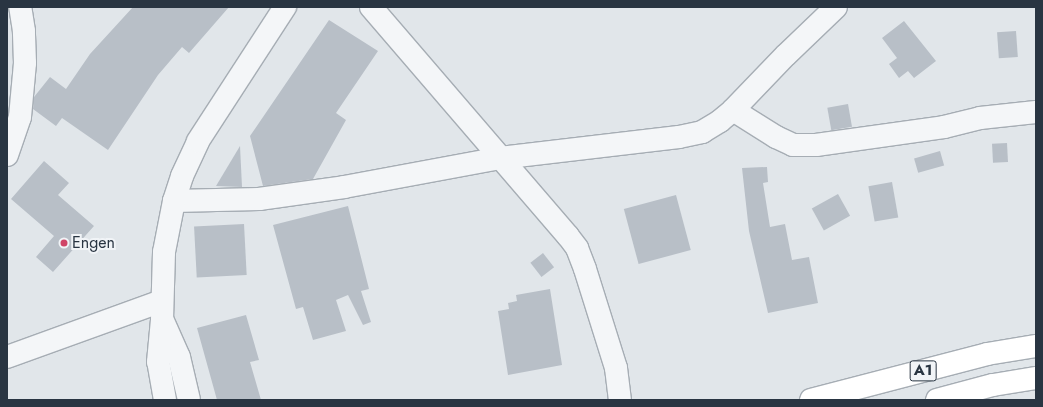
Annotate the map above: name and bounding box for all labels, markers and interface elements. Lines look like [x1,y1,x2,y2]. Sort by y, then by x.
place label: Engen [72,233,115,253]
marker: Engen [59,238,69,248]
road number: A1 [909,358,937,384]

